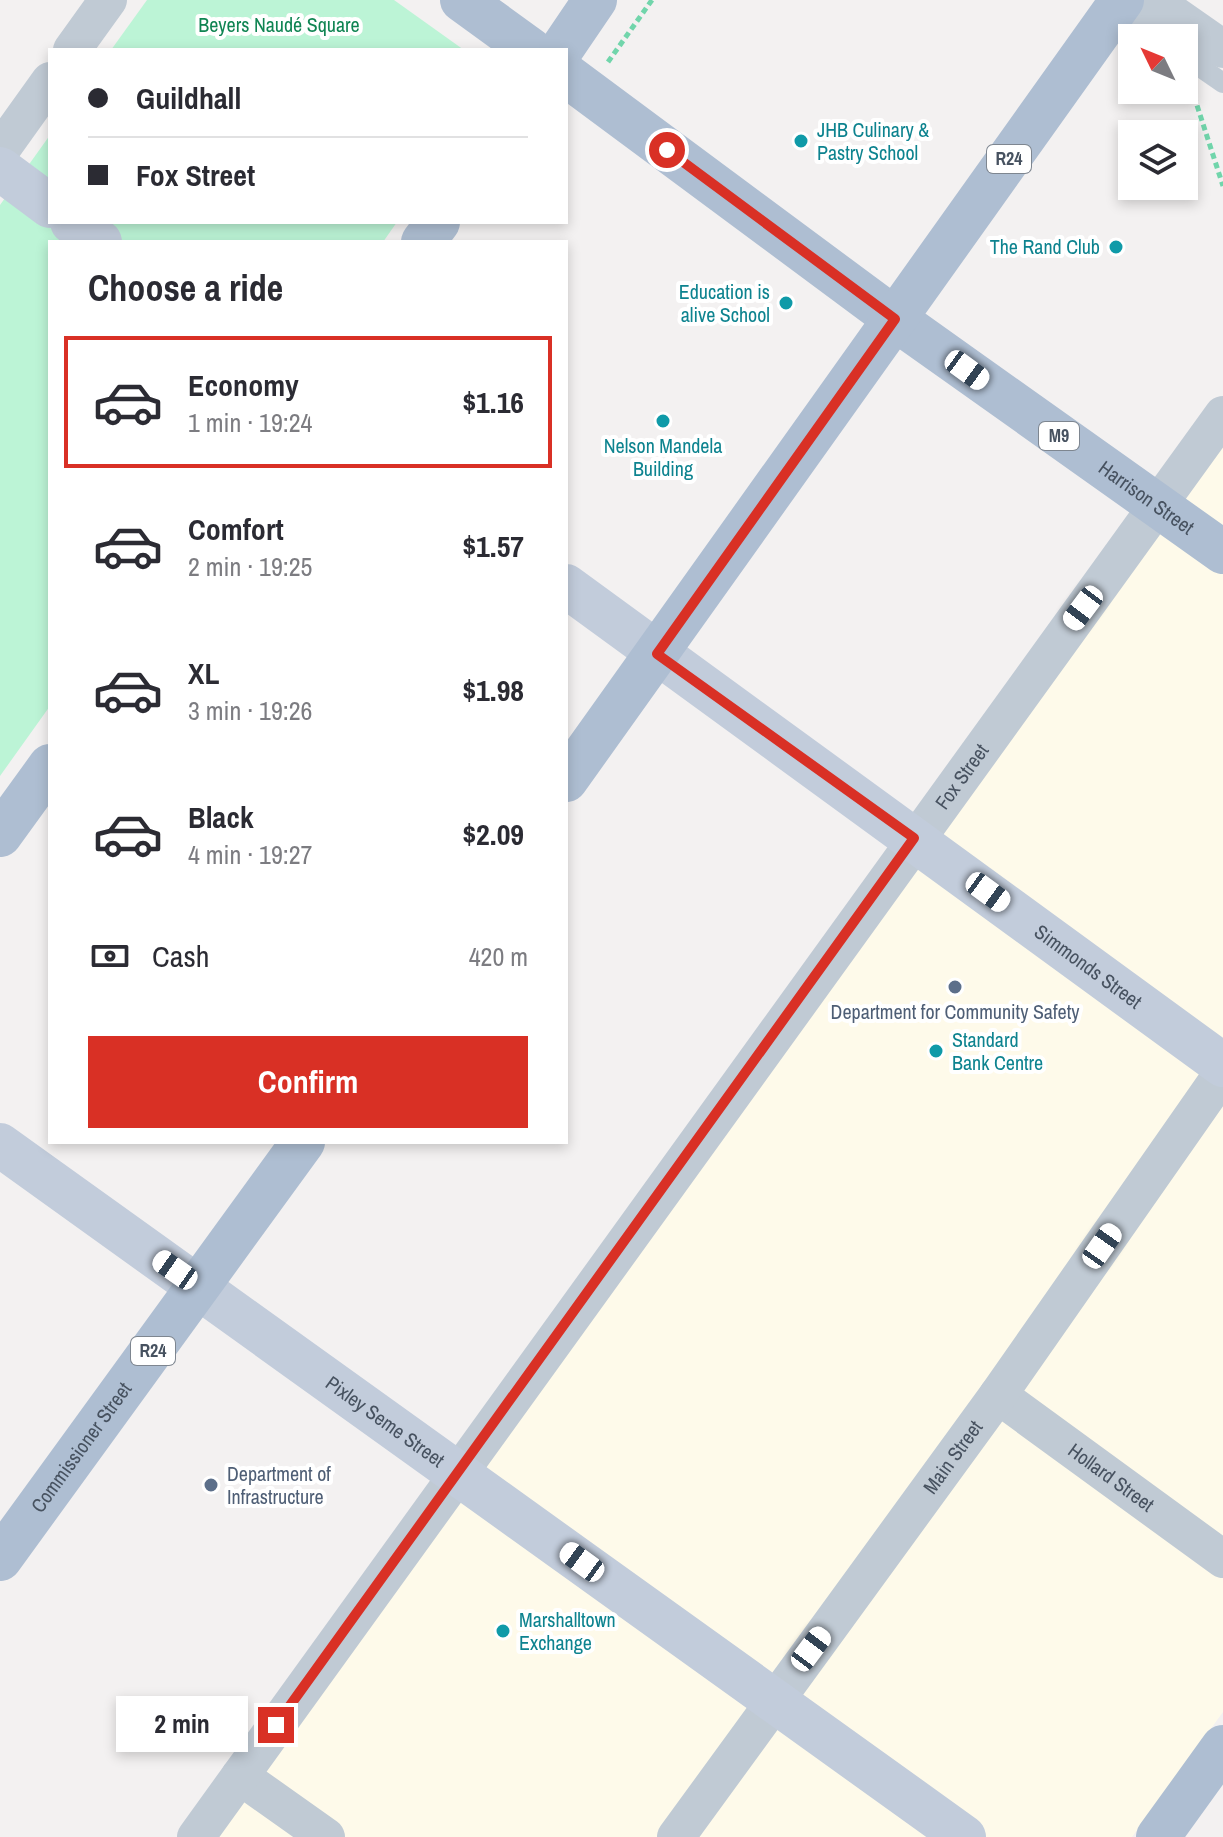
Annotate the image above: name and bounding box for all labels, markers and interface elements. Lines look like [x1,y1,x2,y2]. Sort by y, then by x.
park label: Beyers Naudé Square [198,11,360,38]
north arrow [1118,24,1198,104]
map controls [1118,24,1198,200]
text: Guildhall [136,78,241,118]
place label: JHB Culinary & Pastry School [817,116,929,166]
button: layers [1118,120,1198,200]
route start [649,132,685,168]
marker: JHB Culinary & Pastry School [792,132,810,150]
road number: R24 [987,145,1031,173]
text: Fox Street [136,155,255,195]
place label: The Rand Club [990,233,1100,260]
marker: The Rand Club [1107,238,1125,256]
text: Choose a ride [88,264,283,312]
place label: Education is alive School [679,278,770,328]
marker: Education is alive School [777,294,795,312]
car [941,346,993,394]
text: Economy [188,365,299,405]
icon: car [92,366,164,438]
text: $1.16 [462,382,524,422]
text: 1 min · 19:24 [188,405,312,440]
marker: Nelson Mandela Building [654,412,672,430]
road number: M9 [1039,422,1079,450]
place label: Nelson Mandela Building [604,432,722,482]
street label: Harrison Street [1094,454,1200,541]
text: Comfort [188,509,284,549]
icon: car [92,510,164,582]
text: $1.57 [462,526,524,566]
text: 2 min · 19:25 [188,549,312,584]
car [1059,582,1107,634]
text: XL [188,653,219,693]
icon: car [92,654,164,726]
text: $1.98 [462,670,524,710]
text: 3 min · 19:26 [188,693,312,728]
street label: Fox Street [929,738,995,815]
text: Black [188,797,254,837]
icon: car [92,798,164,870]
text: $2.09 [462,814,524,854]
text: 4 min · 19:27 [188,837,312,872]
car [962,868,1014,916]
street label: Simmonds Street [1029,918,1148,1015]
icon: cash [88,934,132,978]
text: Cash [152,936,209,976]
text: 420 m [469,939,528,974]
marker: Department for Community Safety [946,978,964,996]
place label: Department for Community Safety [831,998,1080,1025]
place label: Standard Bank Centre [952,1026,1043,1076]
button: Confirm [88,1036,528,1128]
marker: Standard Bank Centre [927,1042,945,1060]
car [1078,1219,1126,1273]
car [148,1246,202,1294]
road number: R24 [131,1337,175,1365]
street label: Pixley Seme Street [320,1369,451,1473]
street label: Commissioner Street [24,1376,137,1518]
street label: Main Street [916,1414,988,1499]
street label: Hollard Street [1063,1437,1160,1518]
place label: Department of Infrastructure [227,1460,331,1510]
marker: Department of Infrastructure [202,1476,220,1494]
car [556,1538,608,1586]
place label: Marshalltown Exchange [519,1606,616,1656]
marker: Marshalltown Exchange [494,1622,512,1640]
car [787,1623,835,1675]
callout: 2 min [116,1697,248,1753]
text: 2 min [154,1706,210,1741]
route end [258,1707,294,1743]

